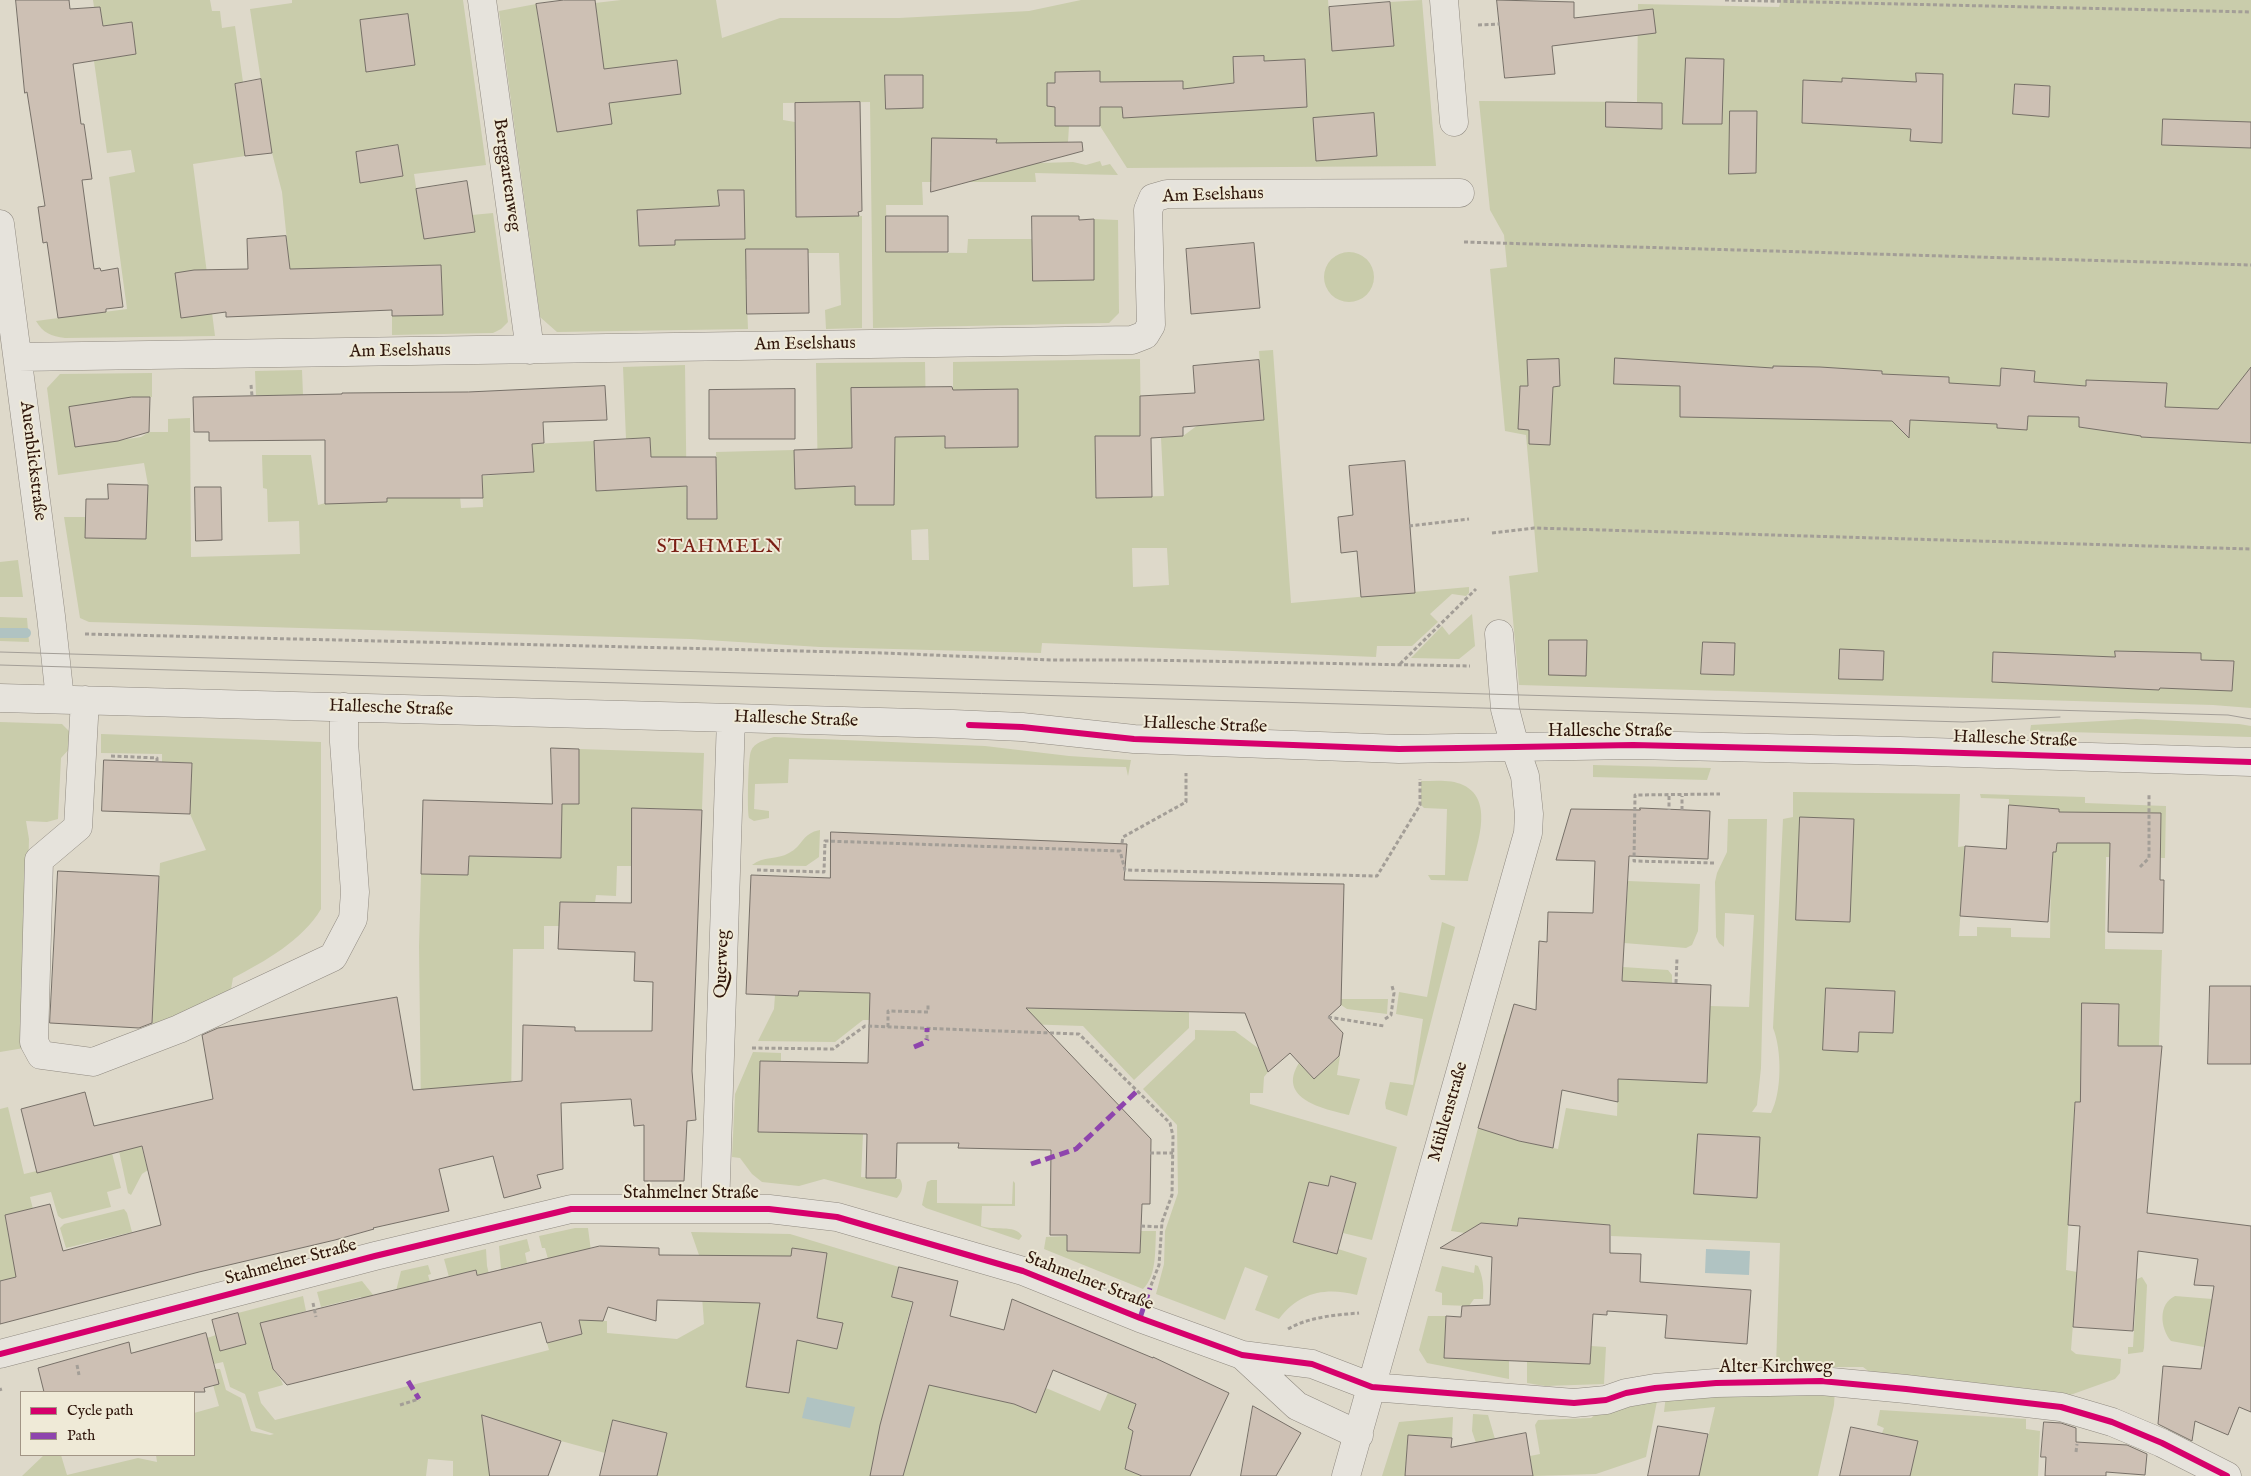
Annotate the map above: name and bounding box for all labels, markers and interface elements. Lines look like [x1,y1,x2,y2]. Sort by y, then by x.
street label: Berggartenweg [487,117,525,233]
street label: Am Eselshaus [1162,183,1264,209]
street label: Am Eselshaus [754,333,856,357]
street label: Am Eselshaus [349,340,451,364]
street label: Auenblickstraße [14,400,50,522]
district label: STAHMELN [655,536,785,560]
street label: Hallesche Straße [328,696,454,722]
street label: Hallesche Straße [733,707,859,733]
street label: Hallesche Straße [1142,713,1268,739]
street label: Hallesche Straße [1548,721,1672,743]
street label: Hallesche Straße [1952,727,2078,753]
street label: Querweg [711,929,735,999]
street label: Mühlenstraße [1424,1060,1474,1164]
street label: Stahmelner Straße [623,1183,759,1205]
street label: Stahmelner Straße [223,1235,359,1291]
street label: Stahmelner Straße [1022,1248,1156,1316]
street label: Alter Kirchweg [1719,1357,1833,1379]
legend [20,1391,195,1456]
text: Cycle path [67,1401,133,1420]
text: Path [67,1426,95,1445]

